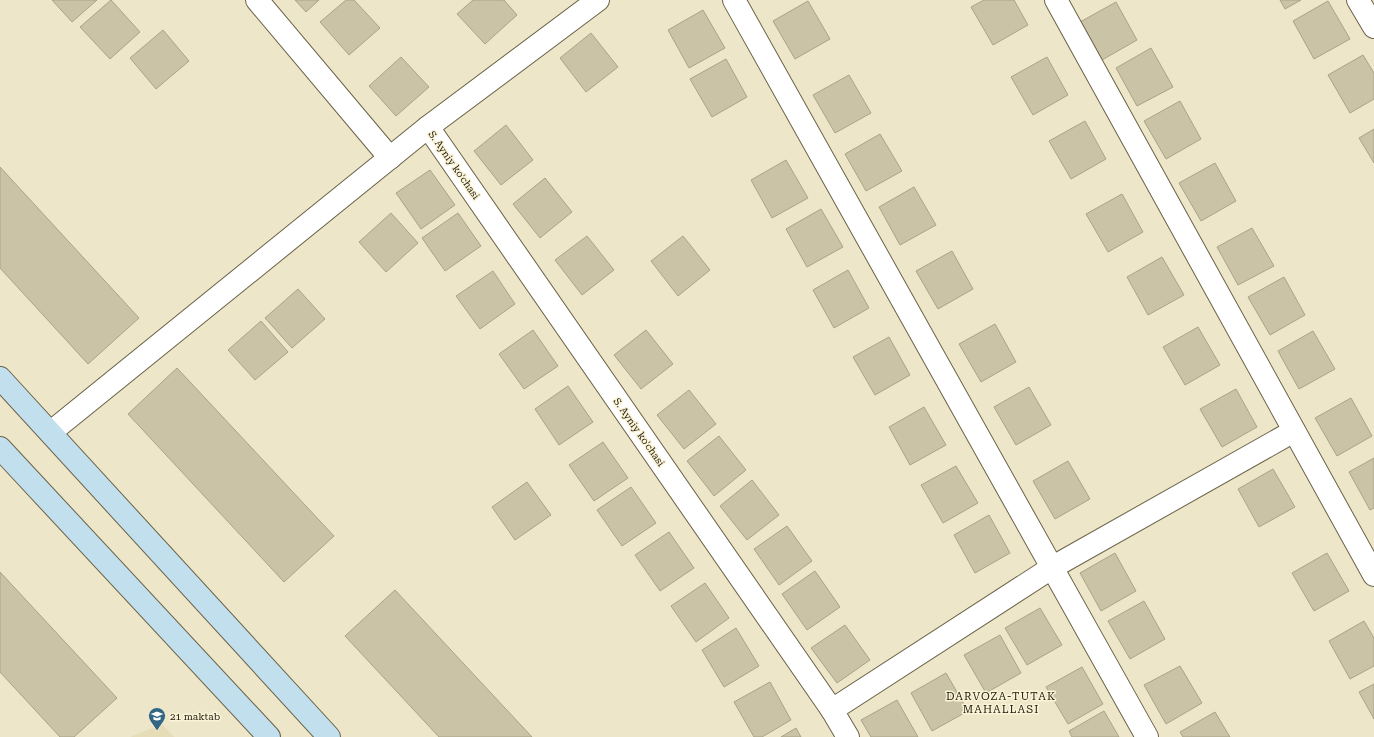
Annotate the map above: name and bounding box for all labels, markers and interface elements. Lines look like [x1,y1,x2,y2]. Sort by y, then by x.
street label: S. Ayniy ko'chasi [426,129,482,201]
street label: S. Ayniy ko'chasi [611,396,667,468]
district label: DARVOZA-TUTAK MAHALLASI [946,690,1056,716]
school or university icon: 21 maktab [147,706,167,731]
place label: 21 maktab [170,711,220,722]

